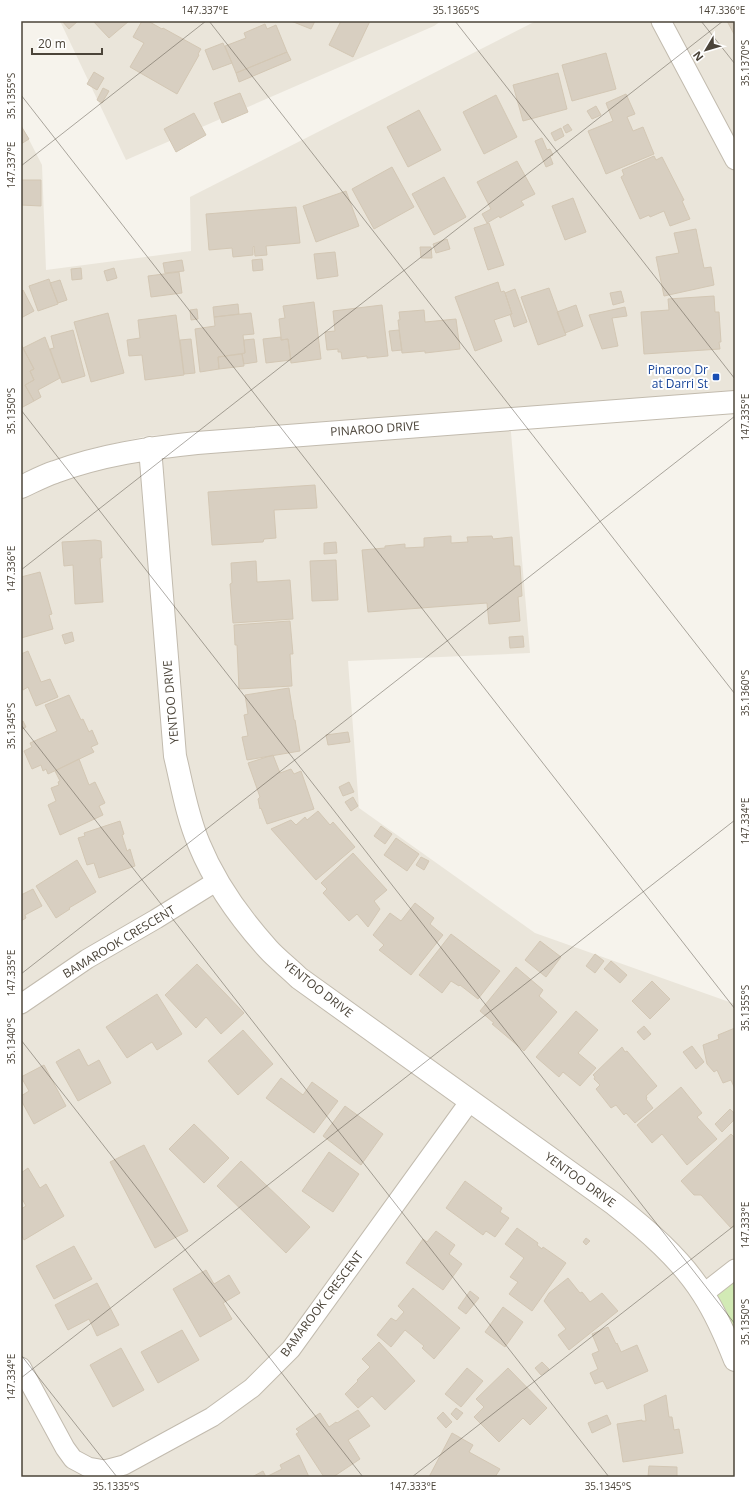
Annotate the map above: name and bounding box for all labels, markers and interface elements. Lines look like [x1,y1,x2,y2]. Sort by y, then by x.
text: 147.337°E [182,3,228,17]
text: 35.1365°S [433,3,479,17]
text: 147.336°E [699,3,745,17]
scale bar [32,30,102,56]
north arrow [686,30,726,70]
text: 20 m [38,35,66,52]
text: 35.1370°S [738,40,752,86]
text: N [689,48,706,65]
text: 35.1355°S [4,73,18,119]
text: 147.337°E [4,142,18,188]
place label: Pinaroo Dr at Darri St [648,361,708,392]
marker: Pinaroo Dr at Darri St [711,372,721,382]
text: 35.1350°S [4,388,18,434]
text: 147.335°E [738,394,752,440]
street label: PINAROO DRIVE [330,417,420,440]
text: 147.336°E [4,546,18,592]
street label: YENTOO DRIVE [158,659,183,745]
text: 35.1360°S [738,670,752,716]
text: 35.1345°S [4,703,18,749]
text: 147.334°E [738,798,752,844]
street label: BAMAROOK CRESCENT [59,901,178,982]
text: 147.335°E [4,950,18,996]
street label: YENTOO DRIVE [280,956,357,1021]
text: 35.1355°S [738,985,752,1031]
text: 35.1340°S [4,1018,18,1064]
street label: YENTOO DRIVE [541,1148,619,1211]
text: 147.333°E [738,1202,752,1248]
street label: BAMAROOK CRESCENT [276,1247,367,1360]
text: 35.1350°S [738,1299,752,1345]
text: 147.334°E [4,1354,18,1400]
text: 35.1335°S [93,1479,139,1493]
text: 147.333°E [390,1479,436,1493]
text: 35.1345°S [585,1479,631,1493]

